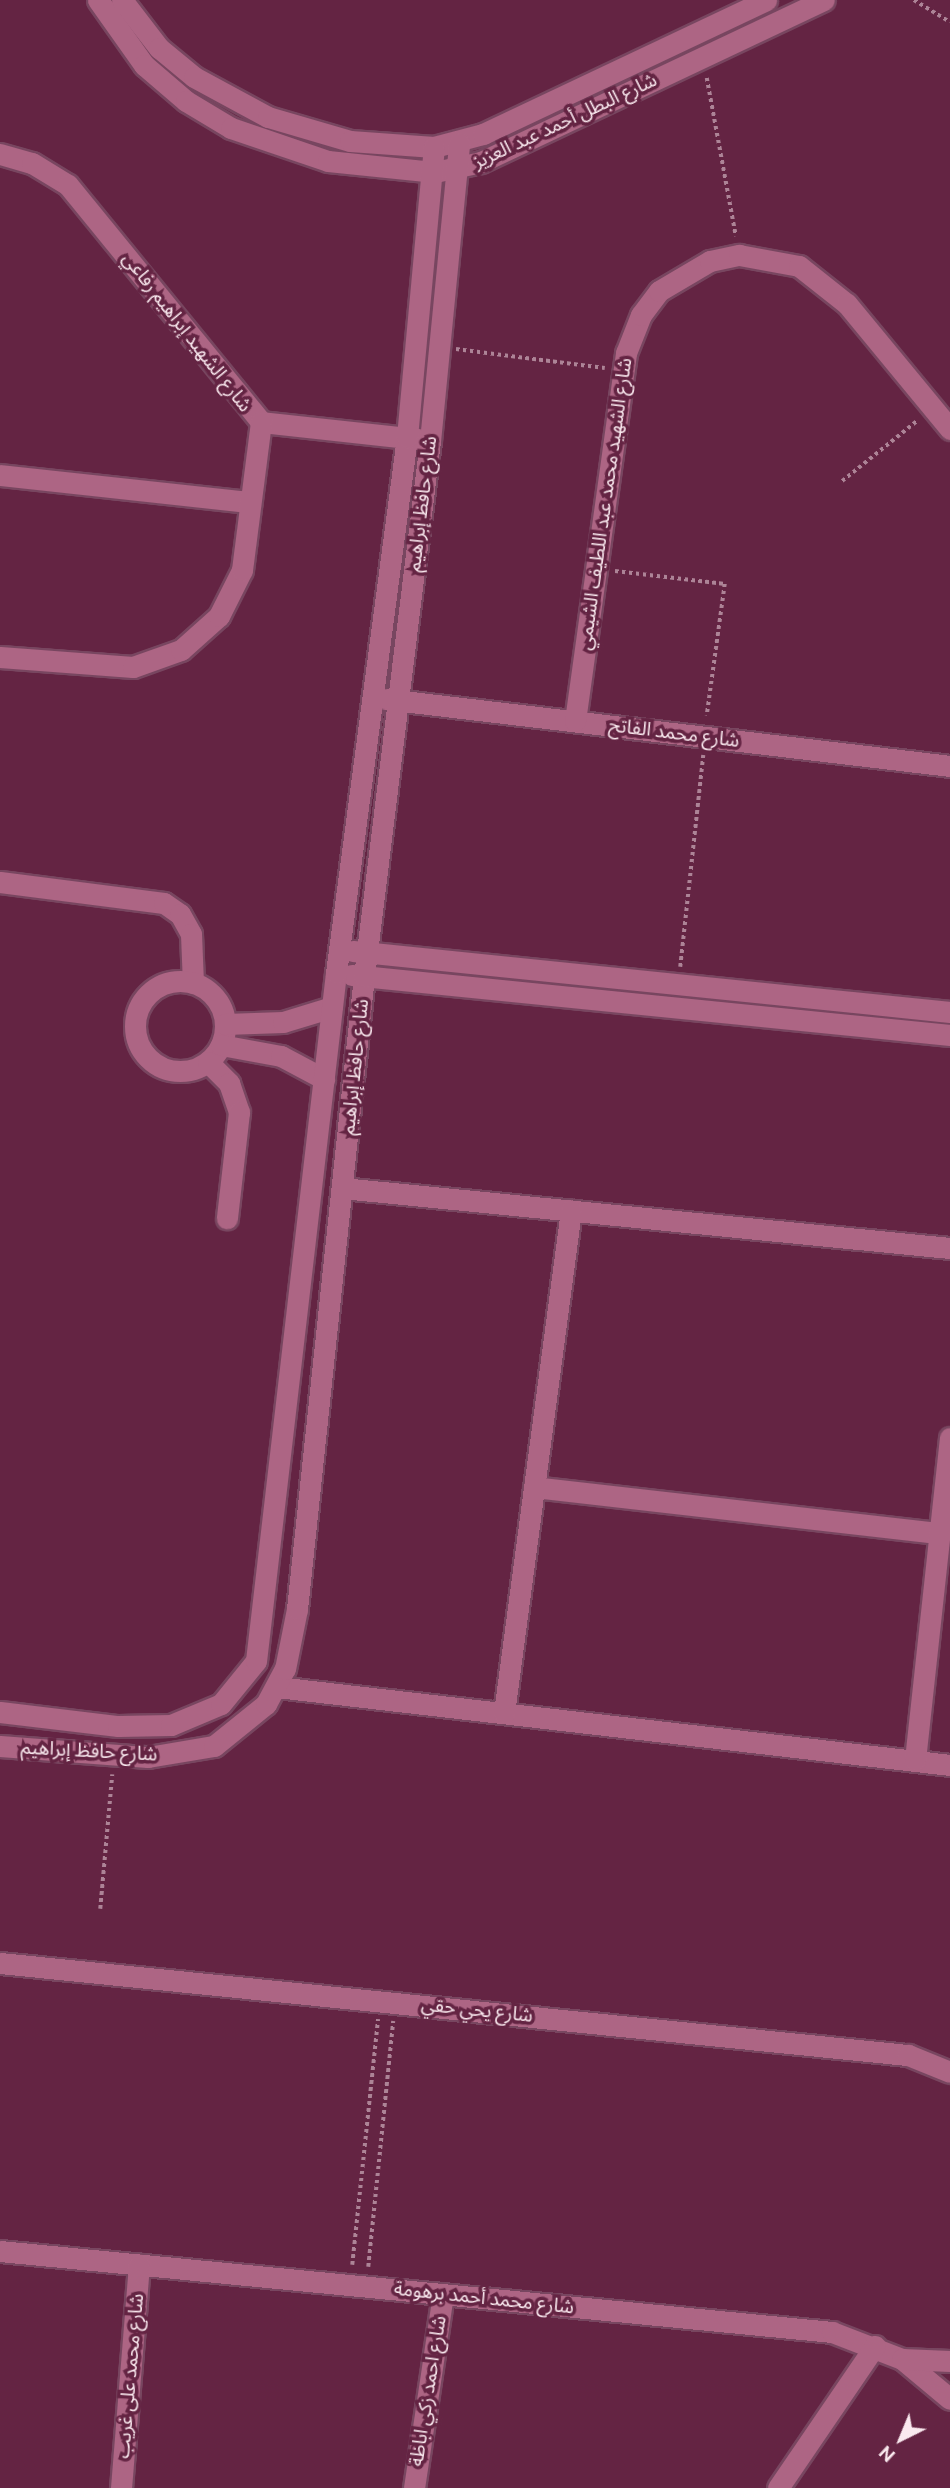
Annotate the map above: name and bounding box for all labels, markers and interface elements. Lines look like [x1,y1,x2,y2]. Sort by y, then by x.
street label: شارع البطل أحمد عبد العزيز [469,68,661,174]
street label: شارع الشهيد إبراهيم رفاعي [118,248,256,416]
street label: شارع الشهيد محمد عبد اللطيف الشيمي [573,356,637,652]
street label: شارع حافظ إبراهيم [402,435,442,573]
street label: شارع محمد الفاتح [607,714,741,752]
street label: شارع حافظ إبراهيم [337,998,373,1136]
street label: شارع حافظ إبراهيم [20,1736,158,1766]
street label: شارع يحي حقي [420,1993,534,2027]
street label: شارع محمد أحمد برهومة [393,2277,575,2319]
street label: شارع محمد على غريب [111,2293,149,2459]
street label: شارع احمد زكي اباظة [405,2314,451,2468]
north arrow [866,2404,936,2474]
text: N [874,2441,899,2467]

